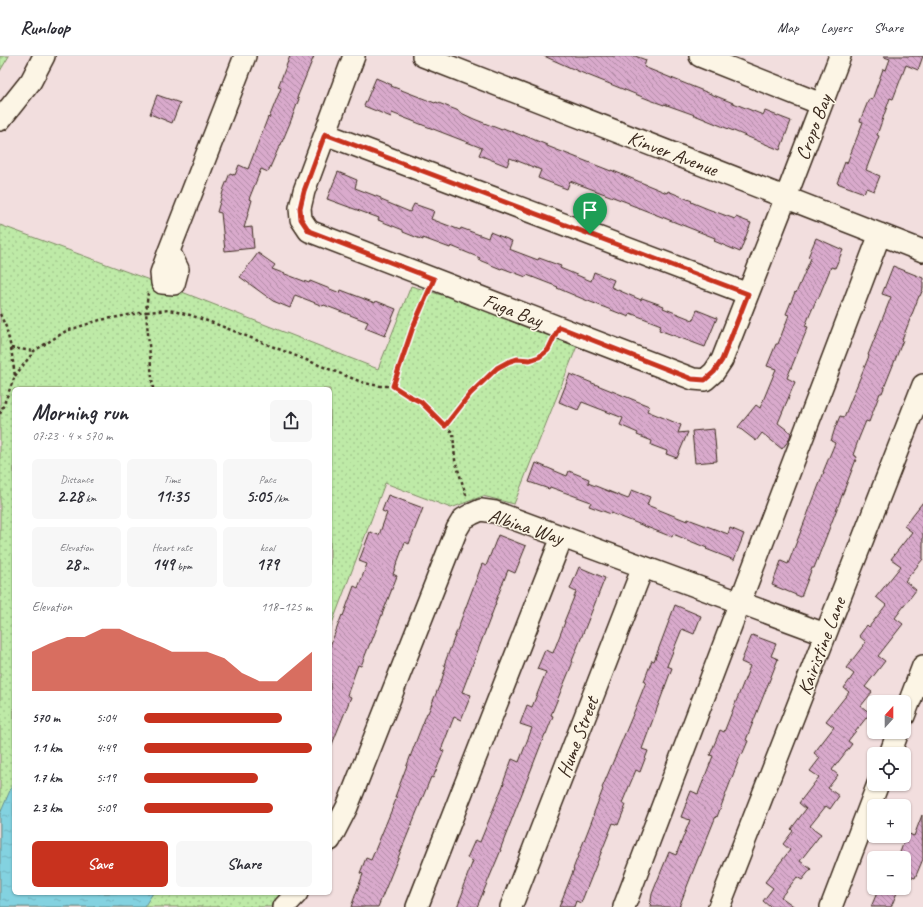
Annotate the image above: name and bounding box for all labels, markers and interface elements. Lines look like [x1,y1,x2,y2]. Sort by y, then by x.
text: Runloop [20,16,70,40]
text: Map [777,19,799,36]
text: Layers [821,19,852,36]
text: Share [874,19,903,36]
street label: Cropo Bay [790,89,838,164]
street label: Kinver Avenue [624,125,723,183]
pin [573,193,607,234]
icon: arrive [579,199,601,221]
street label: Fuga Bay [480,288,547,334]
text: Morning run [32,399,128,427]
button: share [270,400,312,442]
text: 07:23 · 4 × 570 m [32,428,113,444]
text: Distance [60,472,93,486]
text: Time [164,472,180,486]
text: Pace [259,472,276,486]
text: 2.28 [57,486,83,507]
text: 11:35 [155,486,189,507]
text: 5:05 [246,486,272,507]
text: km [83,491,97,505]
text: /km [272,491,289,505]
street label: Albina Way [485,503,568,551]
text: Elevation [60,540,94,554]
text: Heart rate [152,540,192,554]
text: kcal [260,540,275,554]
text: 28 [65,554,80,575]
text: 149 [152,554,174,575]
text: 179 [256,554,279,575]
text: m [80,559,89,573]
text: bpm [174,559,192,573]
street label: Kairistine Lane [791,593,852,698]
text: Elevation [32,599,72,615]
text: 118–125 m [261,599,312,615]
street label: Hume Street [551,691,605,781]
north arrow [867,695,911,739]
map controls [867,695,911,895]
text: 570 m [32,710,60,726]
text: 5:04 [96,710,116,726]
text: 1.1 km [32,740,62,756]
text: 4:49 [96,740,116,756]
button: locate [867,747,911,791]
text: 1.7 km [32,770,62,786]
text: 5:19 [96,770,116,786]
button: + [867,799,911,843]
text: 2.3 km [32,800,62,816]
text: 5:09 [96,800,116,816]
button: Save [32,841,168,887]
button: Share [176,841,312,887]
button: − [867,851,911,895]

